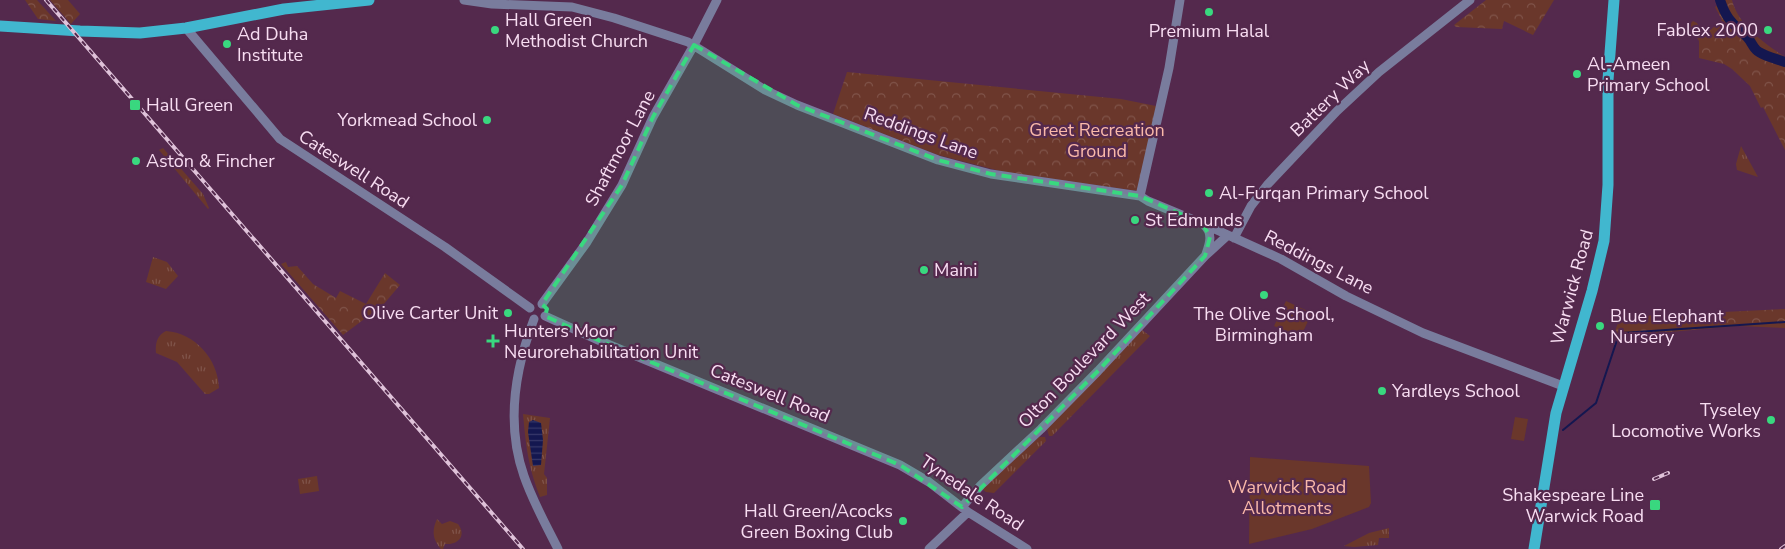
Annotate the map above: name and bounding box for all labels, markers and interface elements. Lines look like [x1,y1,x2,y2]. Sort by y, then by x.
marker: Premium Halal [1203,6,1215,18]
place label: Hall Green Methodist Church [505,8,648,53]
place label: Fablex 2000 [1656,18,1758,42]
place label: Premium Halal [1149,19,1270,43]
place label: Ad Duha Institute [237,22,308,67]
marker: Hall Green Methodist Church [489,24,501,36]
marker: Fablex 2000 [1762,24,1774,36]
marker: Ad Duha Institute [221,38,233,50]
place label: Al-Ameen Primary School [1587,52,1710,97]
street label: Battery Way [1285,53,1376,142]
marker: Al-Ameen Primary School [1571,68,1583,80]
street label: Shaftmoor Lane [579,86,661,210]
place label: Hall Green [146,93,233,117]
marker: Hall Green [128,98,142,112]
street label: Reddings Lane [861,101,981,165]
place label: Yorkmead School [337,108,478,132]
marker: Yorkmead School [481,114,493,126]
park label: Greet Recreation Ground [1029,118,1165,163]
street label: Cateswell Road [294,124,414,214]
place label: Aston & Fincher [146,149,275,173]
marker: Aston & Fincher [130,155,142,167]
place label: Al-Furqan Primary School [1219,181,1429,205]
marker: Al-Furqan Primary School [1203,187,1215,199]
place label: St Edmunds [1145,208,1243,232]
marker: St Edmunds [1129,214,1141,226]
street label: Reddings Lane [1260,224,1378,300]
street label: Warwick Road [1545,227,1599,347]
place label: Maini [934,258,978,282]
marker: Maini [918,264,930,276]
street label: Olton Boulevard West [1013,286,1156,433]
marker: The Olive School, Birmingham [1258,289,1270,301]
place label: Olive Carter Unit [362,301,499,325]
place label: The Olive School, Birmingham [1193,302,1335,347]
place label: Blue Elephant Nursery [1610,304,1725,349]
marker: Olive Carter Unit [502,307,514,319]
place label: Hunters Moor Neurorehabilitation Unit [504,319,699,364]
marker: Blue Elephant Nursery [1594,320,1606,332]
marker: Hunters Moor Neurorehabilitation Unit [486,334,500,348]
street label: Cateswell Road [706,358,834,428]
place label: Yardleys School [1391,379,1520,403]
marker: Yardleys School [1376,385,1388,397]
place label: Tyseley Locomotive Works [1611,398,1762,443]
marker: Tyseley Locomotive Works [1765,414,1777,426]
street label: Tynedale Road [916,449,1028,537]
park label: Warwick Road Allotments [1228,475,1346,520]
place label: Shakespeare Line Warwick Road [1502,483,1644,528]
marker: Shakespeare Line Warwick Road [1648,498,1662,512]
place label: Hall Green/Acocks Green Boxing Club [741,499,893,544]
marker: Hall Green/Acocks Green Boxing Club [897,515,909,527]

